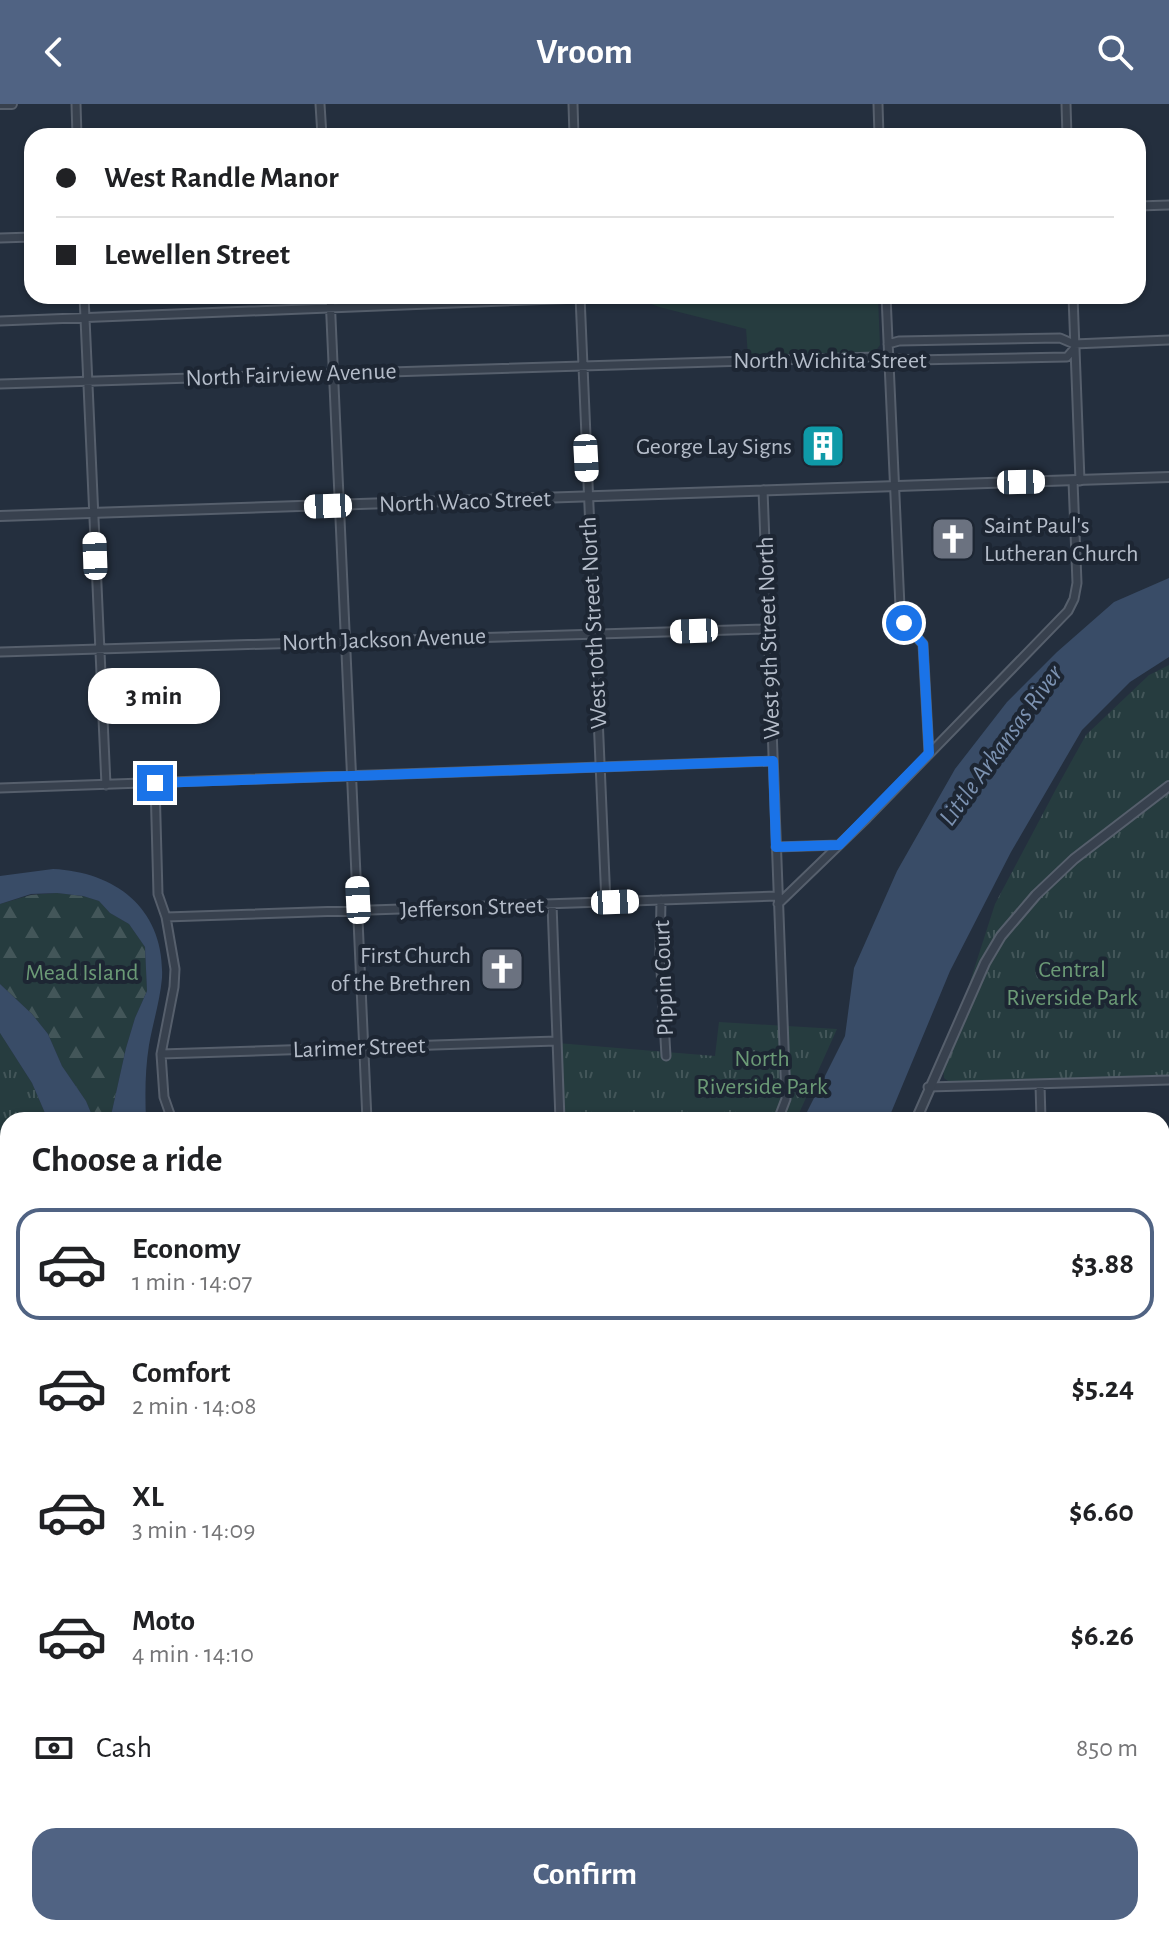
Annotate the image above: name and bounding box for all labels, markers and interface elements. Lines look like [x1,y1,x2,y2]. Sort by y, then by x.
icon: back [32,30,76,74]
icon: search [1093,30,1137,74]
text: Vroom [536,34,633,70]
text: West Randle Manor [104,163,339,193]
text: Lewellen Street [104,240,290,270]
street label: North Wichita Street [733,349,927,373]
street label: North Fairview Avenue [185,359,397,391]
building icon: George Lay Signs [799,422,847,470]
car [573,433,599,483]
place label: George Lay Signs [636,435,792,459]
car [997,470,1045,494]
street label: North Waco Street [379,487,552,517]
car [304,493,352,519]
place label: Saint Paul's Lutheran Church [984,514,1139,566]
church icon: Saint Paul's Lutheran Church [929,515,977,563]
street label: West 10th Street North [576,516,612,730]
car [82,532,108,580]
street label: West 9th Street North [753,536,785,740]
route start [886,605,922,641]
car [670,618,718,644]
street label: North Jackson Avenue [282,624,487,656]
water label: Little Arkansas River [934,659,1068,831]
callout: 3 min [89,667,221,723]
text: 3 min [126,683,182,709]
route end [137,765,173,801]
car [345,875,371,925]
car [591,889,639,915]
street label: Jefferson Street [400,893,545,923]
street label: Pippin Court [650,919,678,1036]
place label: First Church of the Brethren [331,944,471,996]
church icon: First Church of the Brethren [478,945,526,993]
park label: Central Riverside Park [1006,958,1138,1010]
park label: Mead Island [25,961,139,985]
street label: Larimer Street [292,1034,426,1062]
park label: North Riverside Park [696,1047,828,1099]
text: Choose a ride [32,1142,222,1178]
icon: car [36,1228,108,1300]
text: Economy [132,1234,241,1264]
text: $3.88 [1071,1249,1134,1279]
text: 1 min · 14:07 [132,1269,252,1295]
icon: car [36,1352,108,1424]
text: Comfort [132,1358,231,1388]
text: $5.24 [1071,1373,1134,1403]
text: 2 min · 14:08 [132,1393,257,1419]
icon: car [36,1476,108,1548]
text: XL [132,1482,164,1512]
text: $6.60 [1069,1497,1134,1527]
text: 3 min · 14:09 [132,1517,255,1543]
icon: car [36,1600,108,1672]
text: Moto [132,1606,195,1636]
text: $6.26 [1071,1621,1134,1651]
text: 4 min · 14:10 [132,1641,254,1667]
icon: cash [32,1726,76,1770]
text: Cash [96,1733,152,1763]
text: 850 m [1076,1735,1138,1761]
button: Confirm [32,1828,1138,1920]

